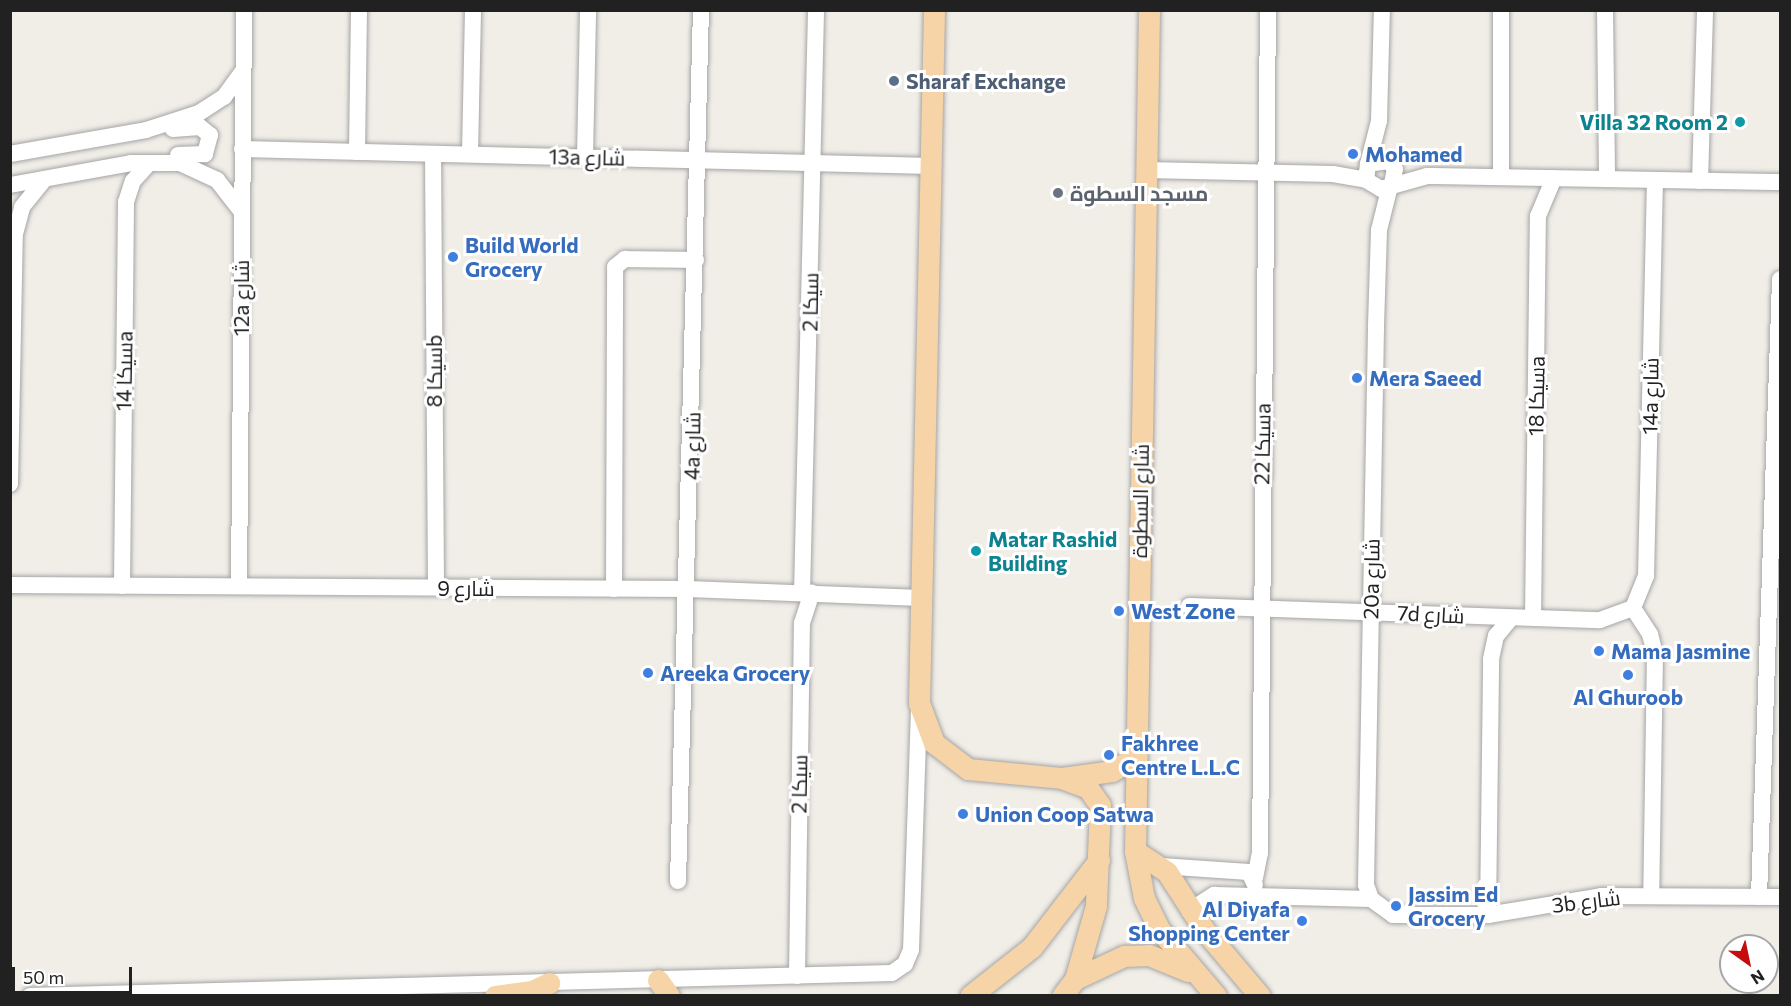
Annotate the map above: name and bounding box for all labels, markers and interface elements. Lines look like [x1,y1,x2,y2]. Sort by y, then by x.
place label: Sharaf Exchange [906,68,1066,94]
marker: Sharaf Exchange [887,74,901,88]
place label: Villa 32 Room 2 [1580,109,1728,135]
marker: Villa 32 Room 2 [1733,115,1747,129]
place label: Mohamed [1365,141,1463,167]
street label: 13a شارع [548,144,626,170]
marker: Mohamed [1346,147,1360,161]
place label: مسجد السطوة [1070,180,1208,206]
marker: مسجد السطوة [1051,186,1065,200]
place label: Build World Grocery [465,232,578,282]
marker: Build World Grocery [446,250,460,264]
street label: 12a شارع [228,260,254,336]
street label: سيكا 2 [797,272,823,332]
street label: سيكا 14a [111,331,137,411]
street label: سيكا 8b [421,335,447,407]
street label: سيكا 18a [1523,356,1549,436]
street label: 14a شارع [1637,357,1663,435]
place label: Mera Saeed [1369,365,1482,391]
marker: Mera Saeed [1350,371,1364,385]
street label: سيكا 22a [1249,403,1275,485]
street label: 4a شارع [679,412,705,480]
street label: شارع السطوة [1126,444,1154,558]
place label: Matar Rashid Building [988,526,1117,576]
street label: 20a شارع [1358,538,1384,620]
marker: Matar Rashid Building [969,544,983,558]
street label: شارع 9 [437,575,495,601]
place label: West Zone [1131,598,1235,624]
street label: 7d شارع [1397,600,1465,628]
marker: West Zone [1112,604,1126,618]
place label: Mama Jasmine [1611,638,1750,664]
marker: Mama Jasmine [1592,644,1606,658]
place label: Areeka Grocery [660,660,810,686]
marker: Areeka Grocery [641,666,655,680]
marker: Al Ghuroob [1621,668,1635,682]
place label: Al Ghuroob [1573,684,1683,710]
place label: Fakhree Centre L.L.C [1121,730,1240,780]
marker: Fakhree Centre L.L.C [1102,748,1116,762]
street label: سيكا 2 [786,754,812,814]
place label: Union Coop Satwa [975,801,1154,827]
marker: Union Coop Satwa [956,807,970,821]
place label: Jassim Ed Grocery [1408,881,1498,931]
street label: 3b شارع [1550,884,1622,918]
place label: Al Diyafa Shopping Center [1128,896,1290,946]
marker: Jassim Ed Grocery [1389,899,1403,913]
marker: Al Diyafa Shopping Center [1295,914,1309,928]
north arrow [1719,934,1779,994]
scale bar [15,955,135,993]
text: 50 m [23,966,64,988]
text: N [1748,967,1768,989]

